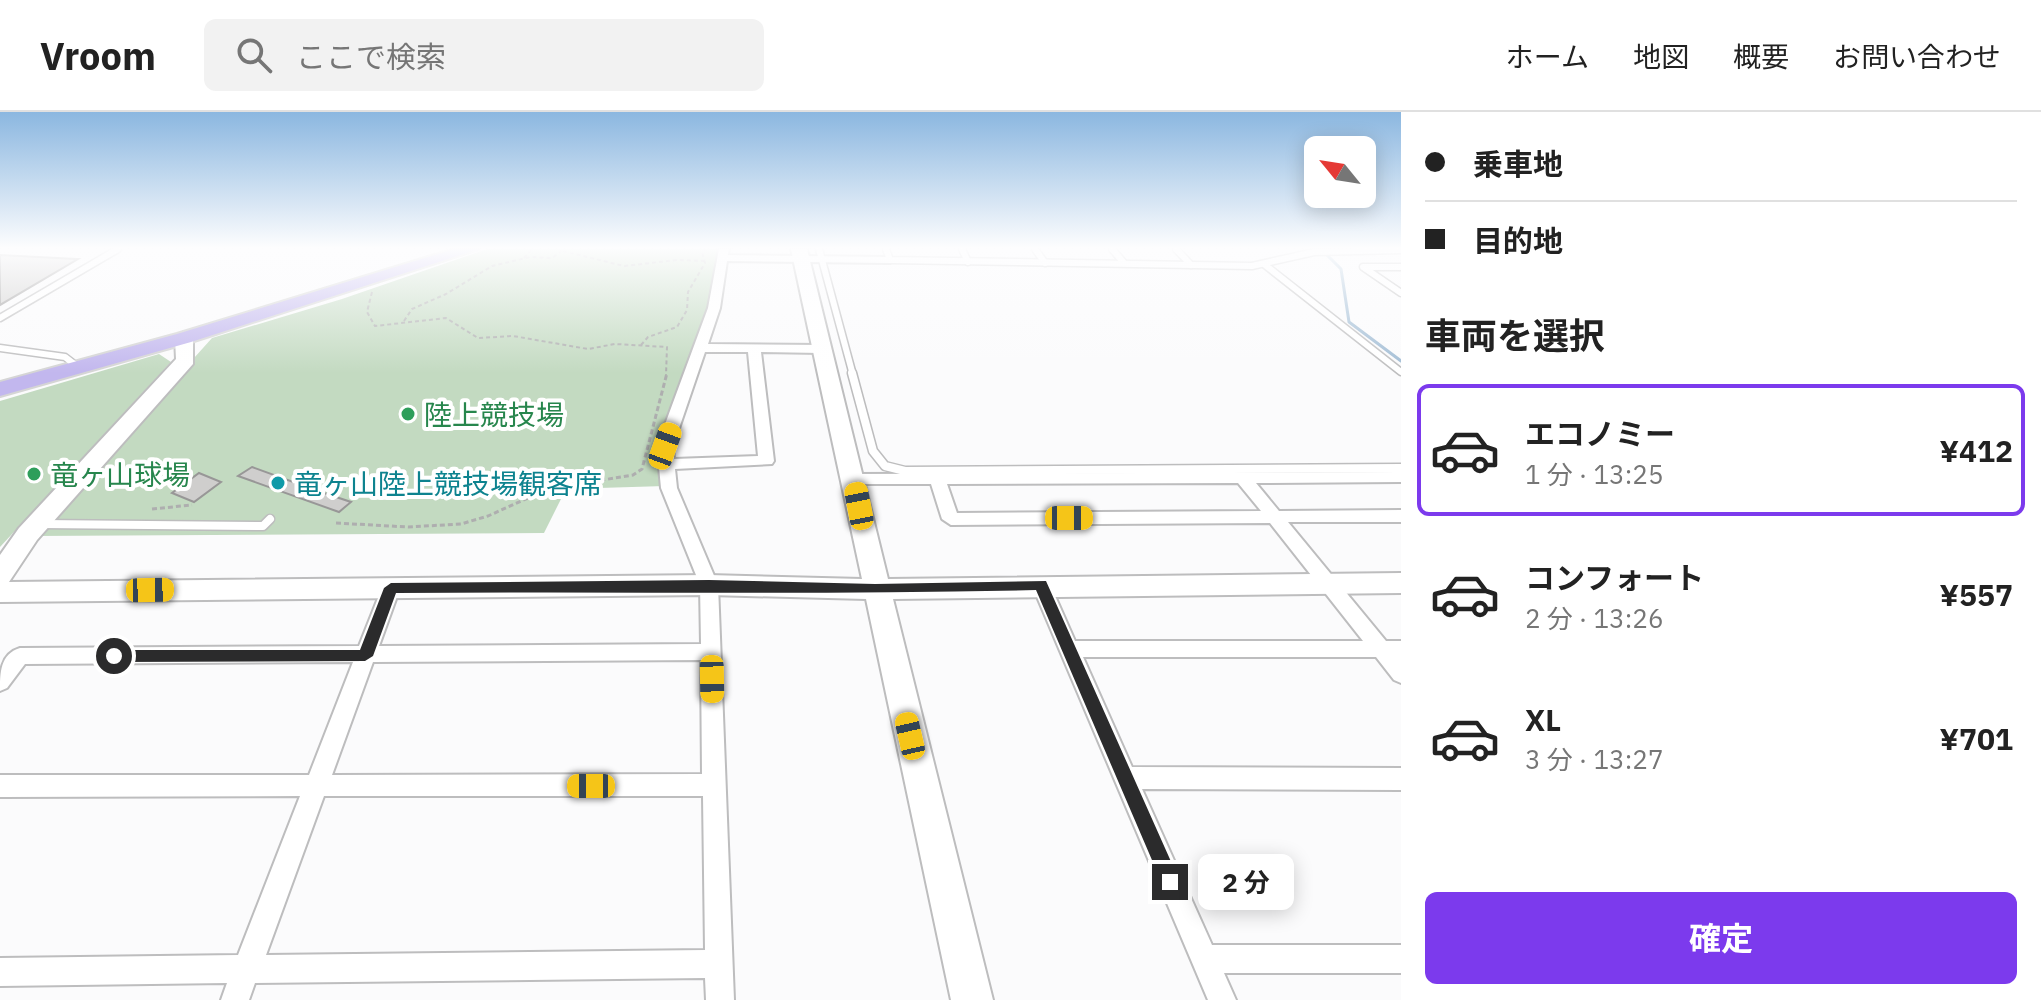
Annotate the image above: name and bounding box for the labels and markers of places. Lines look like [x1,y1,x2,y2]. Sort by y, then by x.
place label: 陸上競技場 [424,396,564,433]
marker: 陸上競技場 [399,405,417,423]
place label: 竜ヶ山球場 [50,456,190,493]
marker: 竜ヶ山球場 [25,465,43,483]
place label: 竜ヶ山陸上競技場観客席 [294,465,602,502]
marker: 竜ヶ山陸上競技場観客席 [269,474,287,492]

